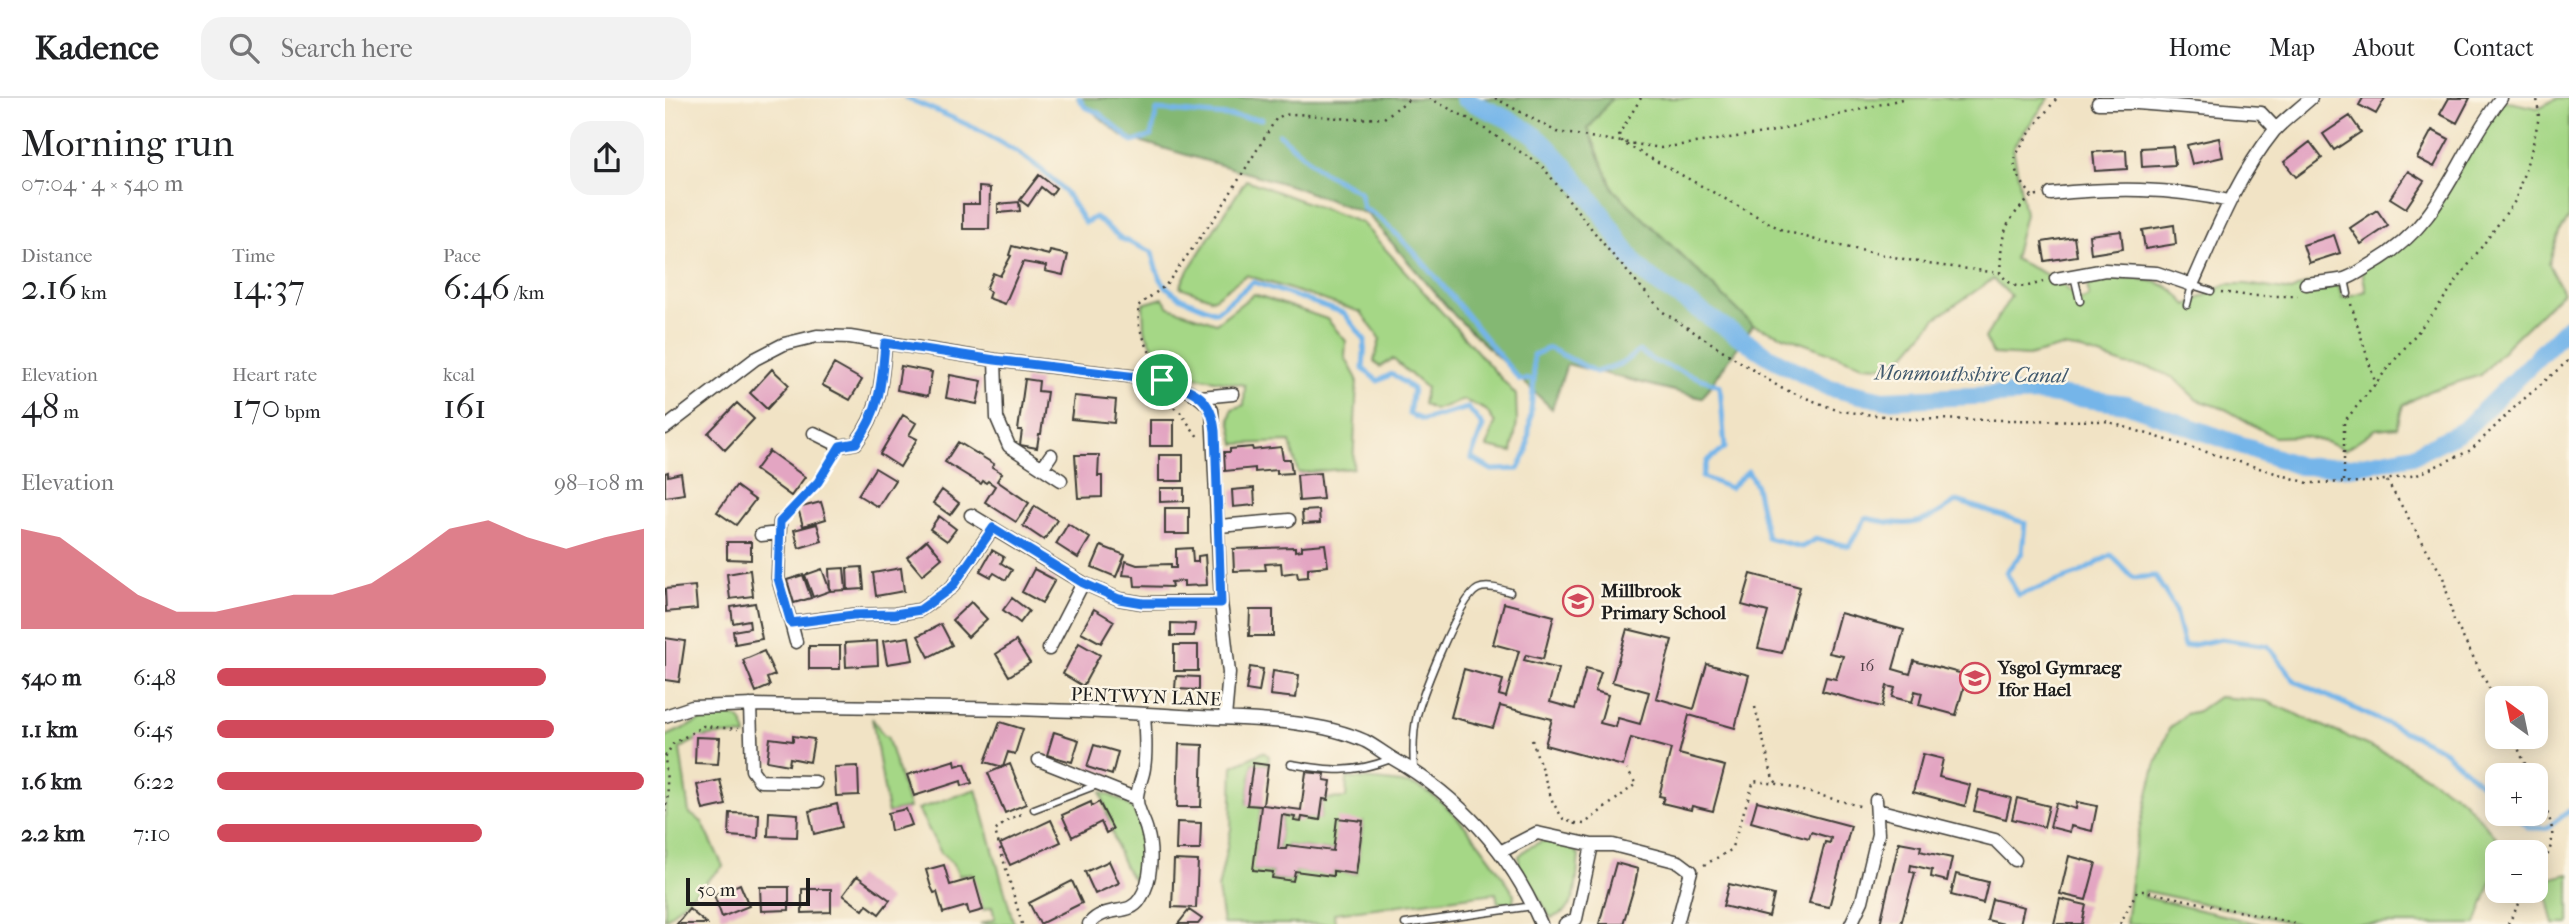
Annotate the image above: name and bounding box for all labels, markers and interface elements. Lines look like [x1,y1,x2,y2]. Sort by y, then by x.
search box [201,17,691,80]
text: Kadence [35,29,159,68]
icon: search [225,29,263,67]
text: Search here [281,33,413,64]
text: Home [2169,34,2231,62]
text: Map [2269,34,2315,62]
text: About [2353,34,2415,62]
text: Contact [2453,34,2534,62]
text: Morning run [21,121,234,166]
button: share [570,121,644,195]
text: 07:04 · 4 × 540 m [21,170,184,197]
text: Distance [21,245,92,267]
text: Time [232,245,275,267]
text: Pace [443,245,481,267]
text: 2.16 [21,267,77,308]
text: 14:37 [232,267,305,308]
text: 6:46 [443,267,510,308]
text: km [77,282,107,304]
text: /km [510,282,544,304]
pin [1132,350,1192,410]
water label: Monmouthshire Canal [1873,360,2070,388]
icon: arrive [1143,361,1181,399]
text: Elevation [21,364,98,386]
text: Heart rate [232,364,317,386]
text: kcal [443,364,475,386]
text: 48 [21,386,59,427]
text: 170 [232,386,281,427]
text: 161 [443,386,487,427]
text: m [59,401,79,423]
text: bpm [281,401,321,423]
text: Elevation [21,469,114,496]
text: 98–108 m [554,469,644,496]
place label: Millbrook Primary School [1600,580,1727,624]
school or university icon: Millbrook Primary School [1561,584,1595,618]
house number: 16 [1860,656,1874,675]
place label: Ysgol Gymraeg Ifor Hael [1997,657,2122,701]
school or university icon: Ysgol Gymraeg Ifor Hael [1958,661,1992,695]
text: 540 m [21,664,81,691]
text: 6:48 [133,664,176,691]
street label: PENTWYN LANE [1070,683,1222,711]
north arrow [2485,686,2548,749]
map controls [2485,686,2548,903]
text: 1.1 km [21,716,78,743]
text: 6:45 [133,716,174,743]
button: + [2485,763,2548,826]
text: 1.6 km [21,768,82,795]
text: 6:22 [133,768,175,795]
text: 2.2 km [21,820,85,847]
text: 7:10 [133,820,170,847]
button: − [2485,840,2548,903]
scale bar [686,875,810,907]
text: 50 m [697,879,736,901]

